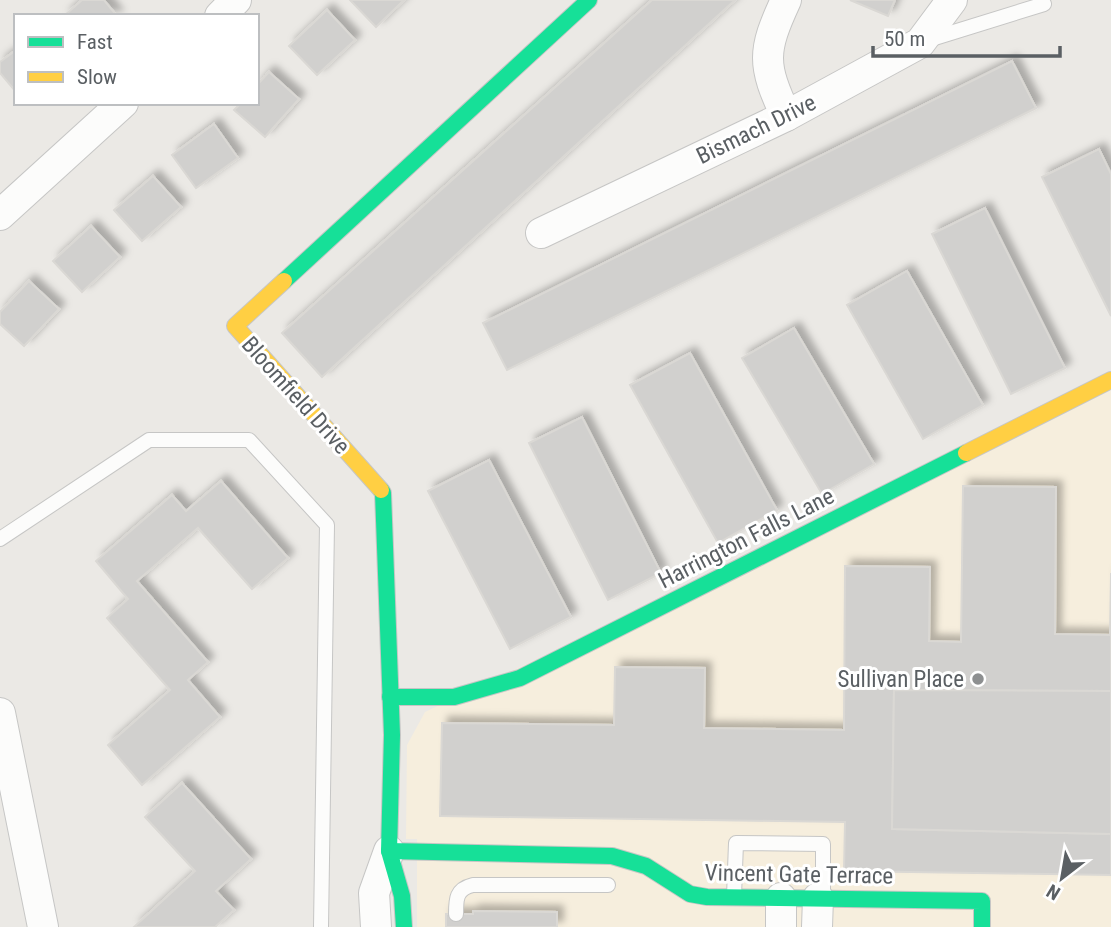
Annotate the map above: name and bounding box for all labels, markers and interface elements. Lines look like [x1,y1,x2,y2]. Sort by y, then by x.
legend [14,14,259,105]
scale bar [873,14,1060,58]
text: 50 m [884,27,925,51]
text: Fast [77,30,113,54]
text: Slow [77,65,117,89]
street label: Bismach Drive [692,89,820,170]
street label: Bloomfield Drive [236,331,355,459]
street label: Harrington Falls Lane [654,482,839,594]
place label: Sullivan Place [838,666,964,693]
marker: Sullivan Place [970,671,986,687]
north arrow [1027,843,1097,913]
street label: Vincent Gate Terrace [704,859,894,890]
text: N [1043,879,1064,905]

